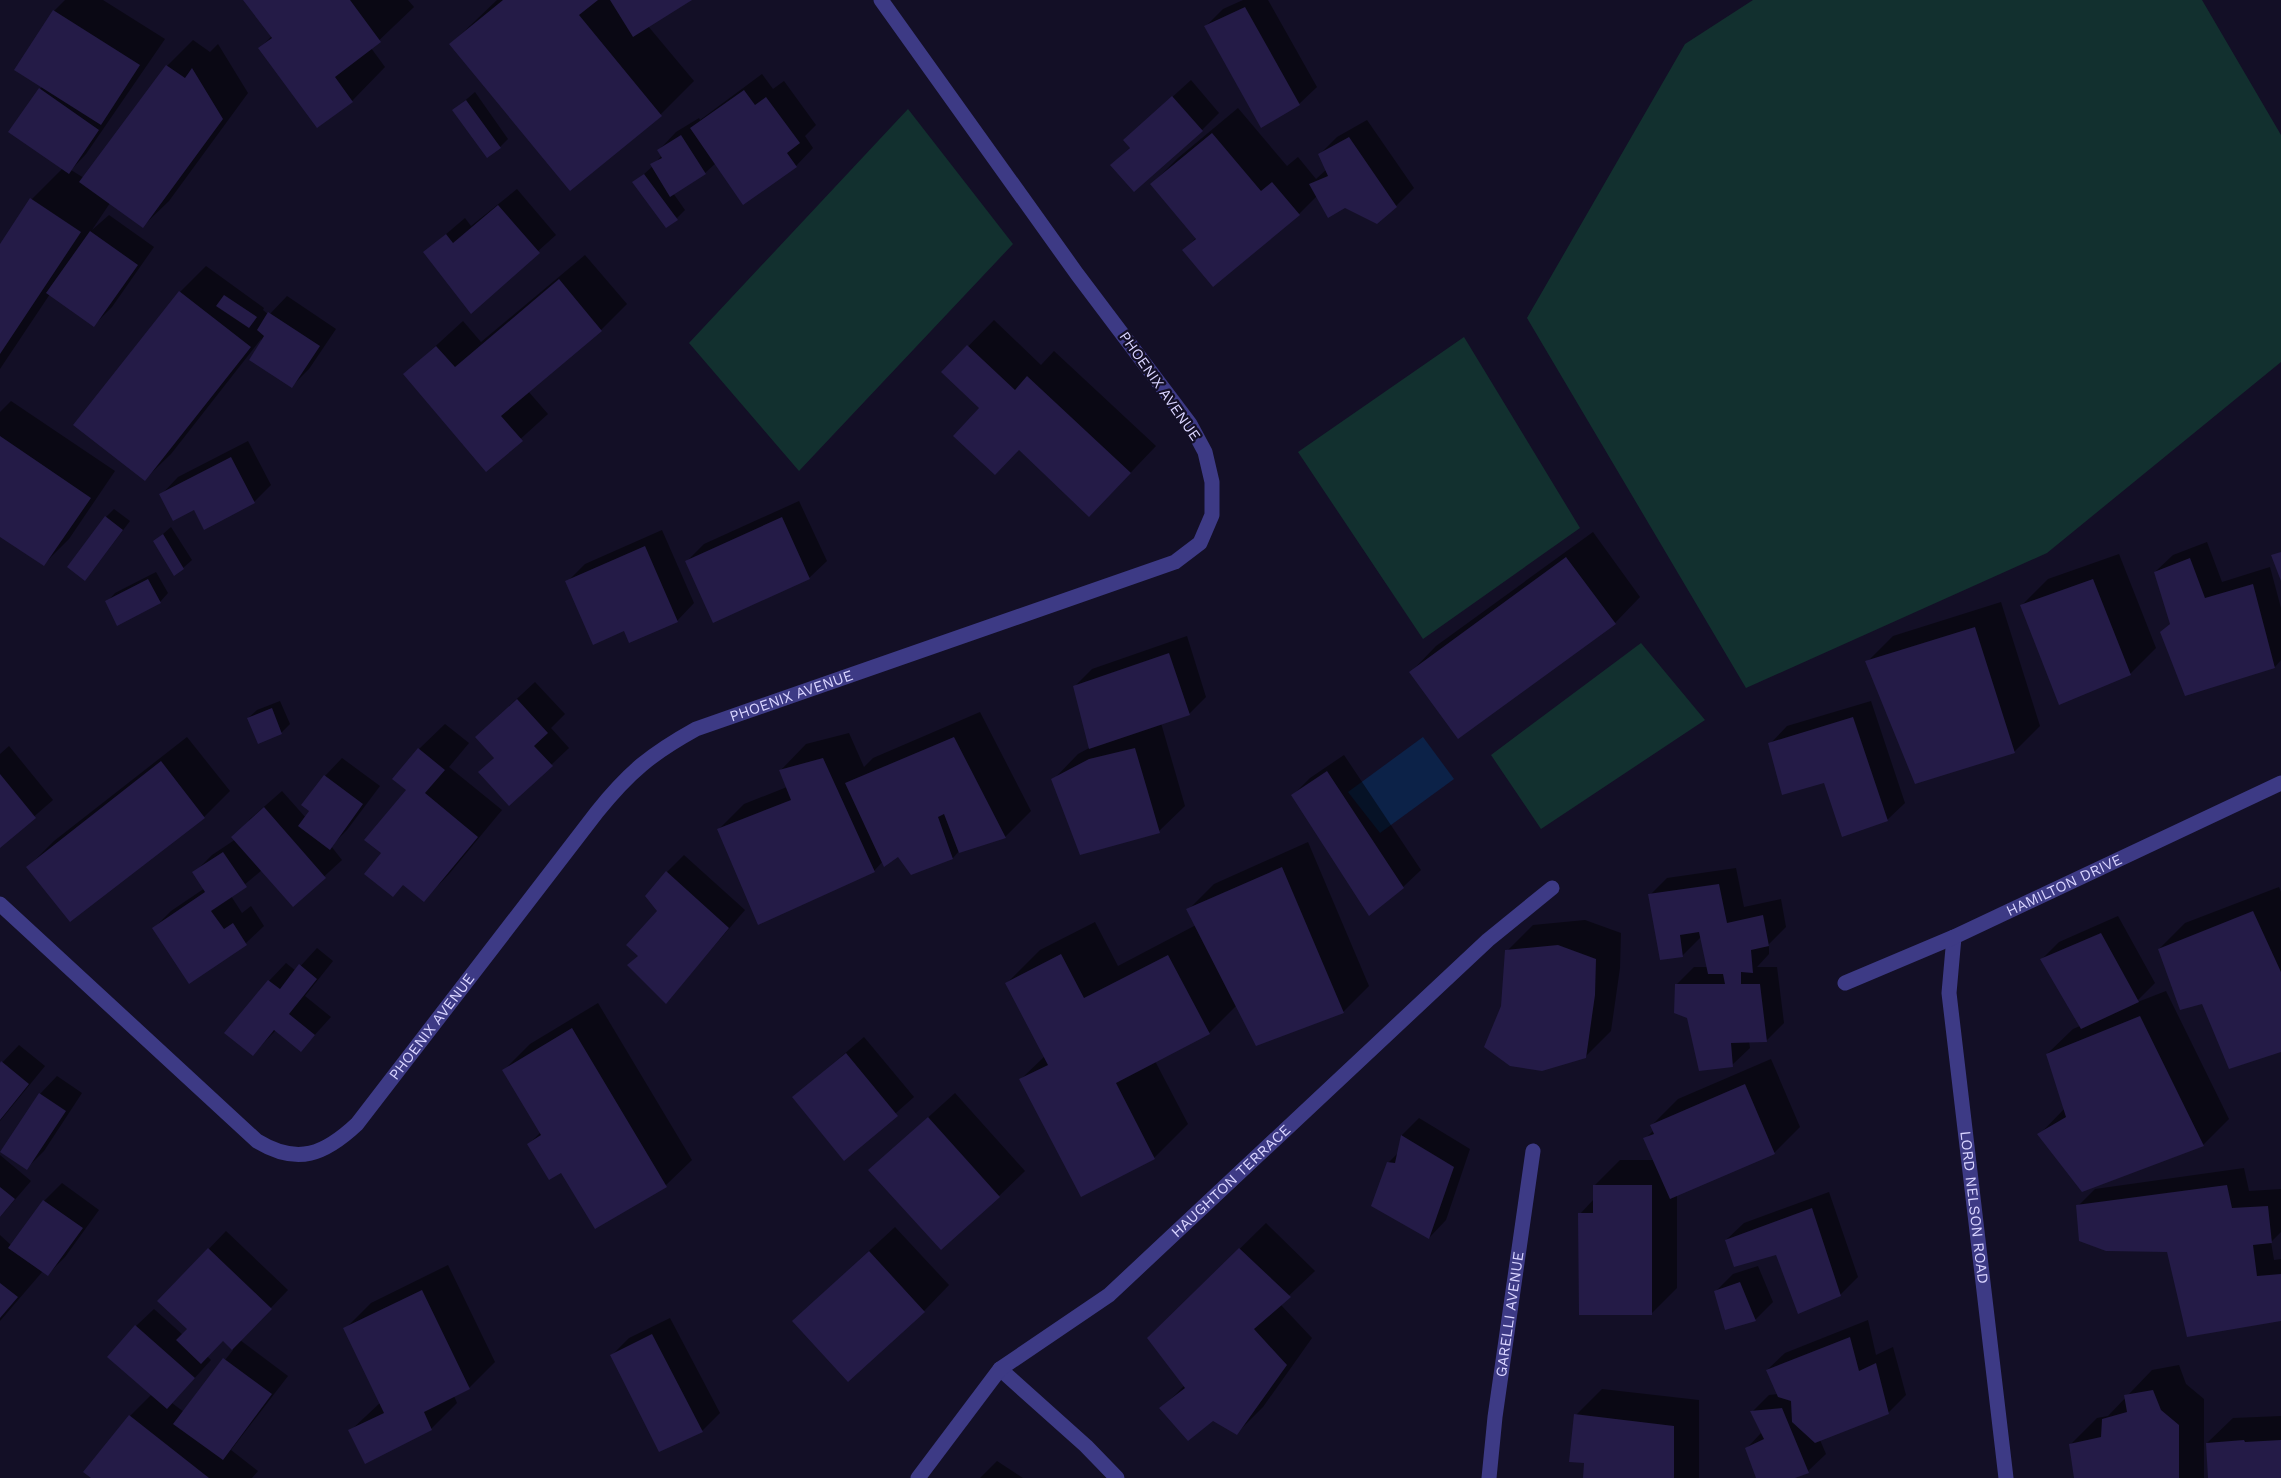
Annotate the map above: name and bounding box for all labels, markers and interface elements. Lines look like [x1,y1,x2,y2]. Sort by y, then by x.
street label: PHOENIX AVENUE [1116,328,1204,444]
street label: PHOENIX AVENUE [727,666,855,726]
street label: HAMILTON DRIVE [2003,850,2125,920]
street label: PHOENIX AVENUE [385,970,478,1084]
street label: HAUGHTON TERRACE [1167,1121,1294,1241]
street label: LORD NELSON ROAD [1956,1130,1992,1285]
street label: GARELLI AVENUE [1492,1250,1528,1378]

